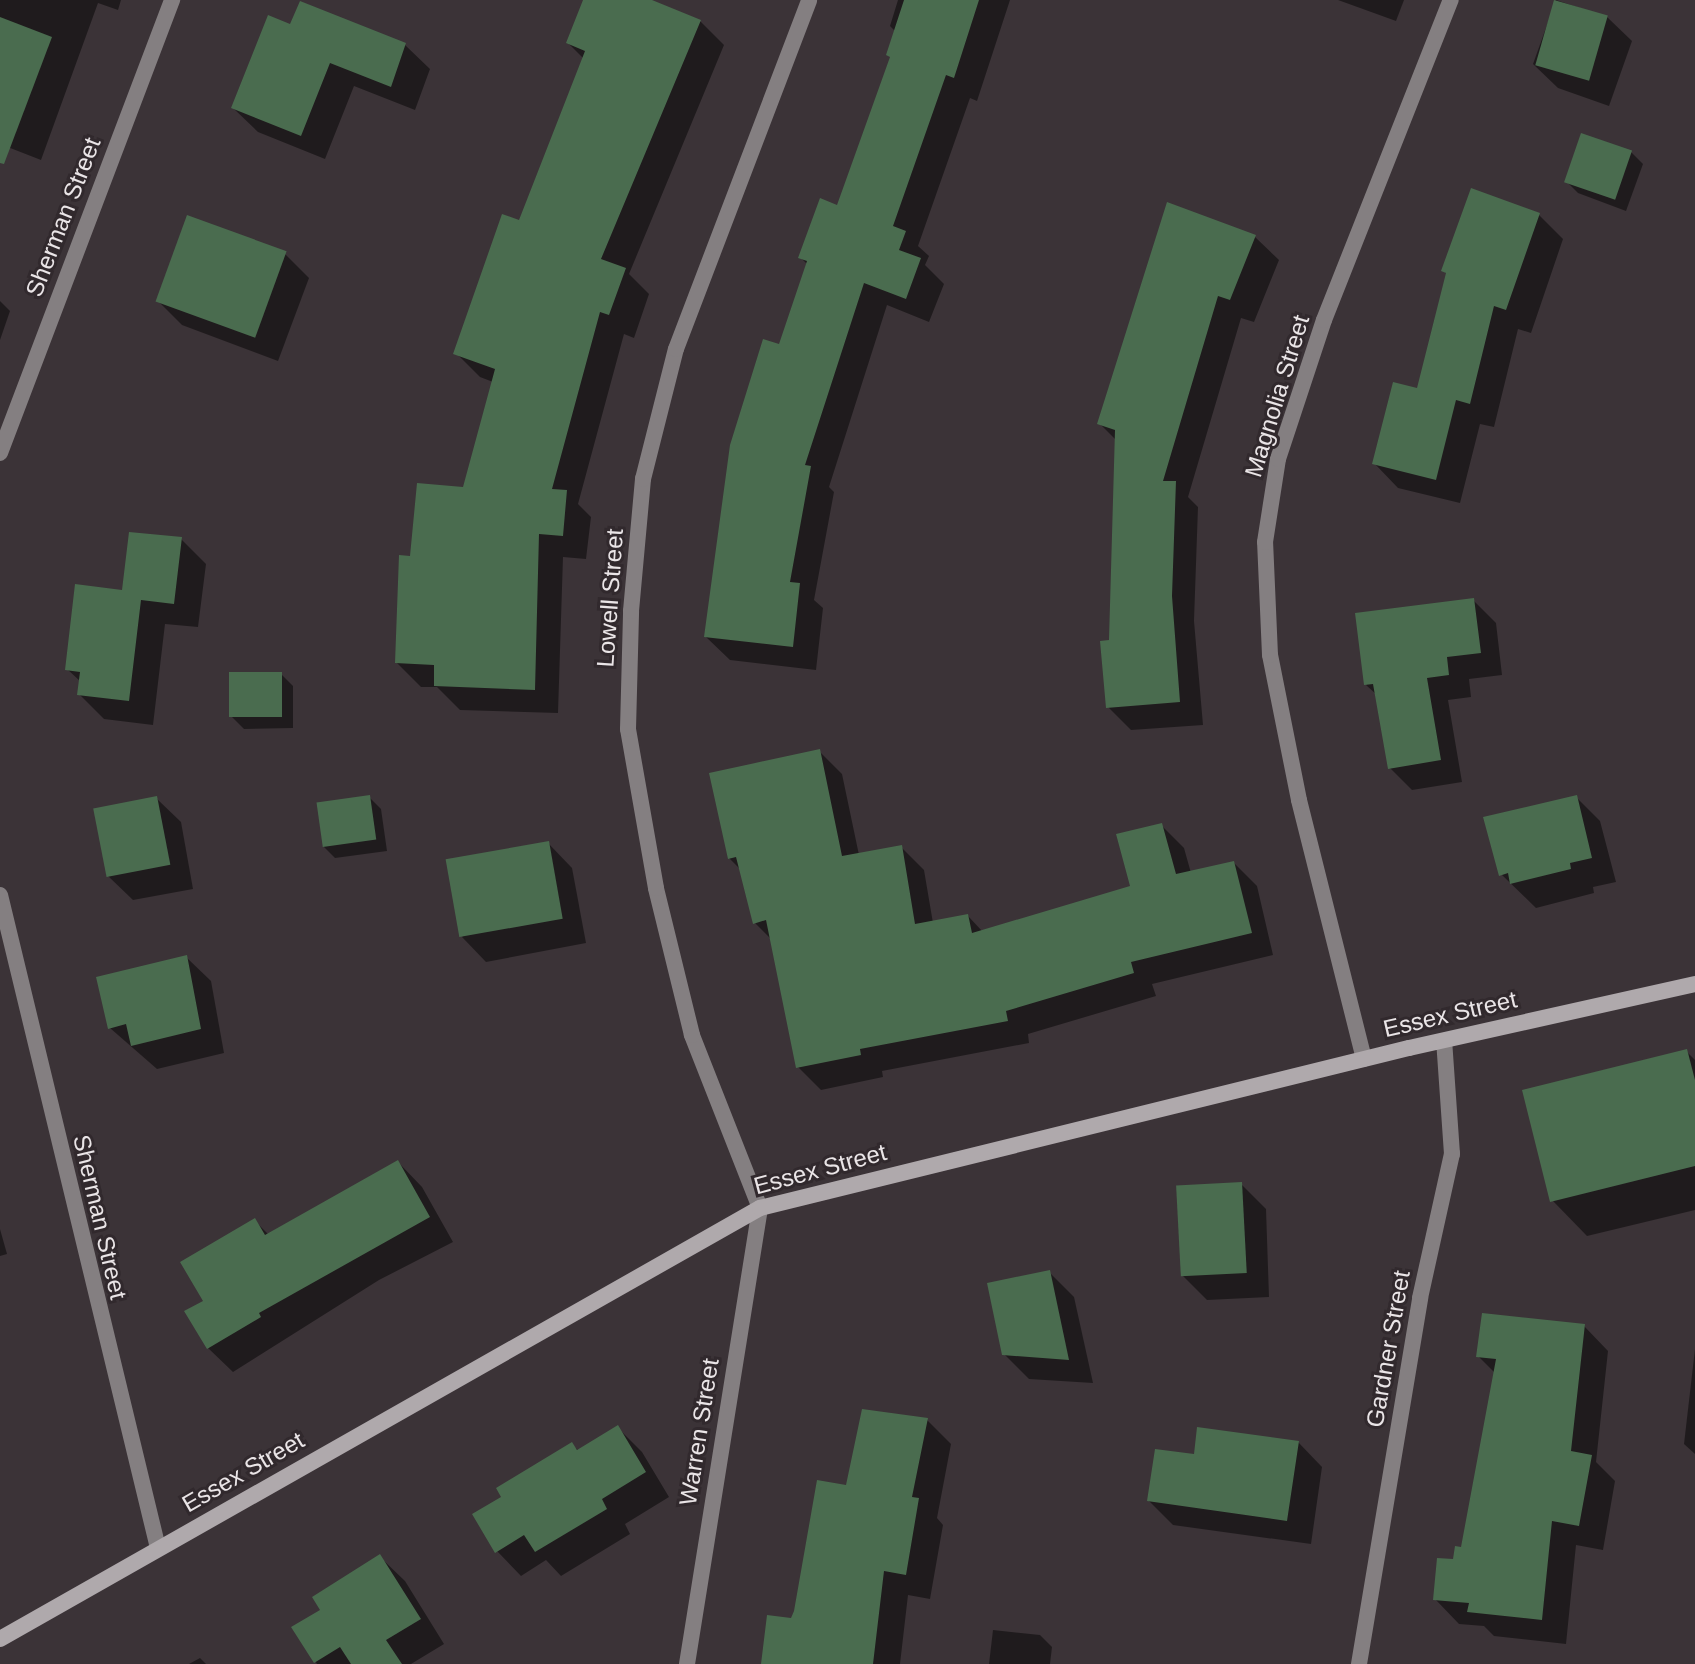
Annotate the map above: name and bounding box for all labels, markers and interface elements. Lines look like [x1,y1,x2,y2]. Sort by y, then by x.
street label: Sherman Street [19,133,107,301]
street label: Magnolia Street [1239,311,1315,481]
street label: Lowell Street [591,528,629,668]
street label: Essex Street [1380,985,1520,1043]
street label: Sherman Street [67,1132,133,1302]
street label: Essex Street [751,1137,889,1201]
street label: Gardner Street [1360,1268,1416,1430]
street label: Warren Street [673,1356,725,1508]
street label: Essex Street [177,1426,309,1518]

